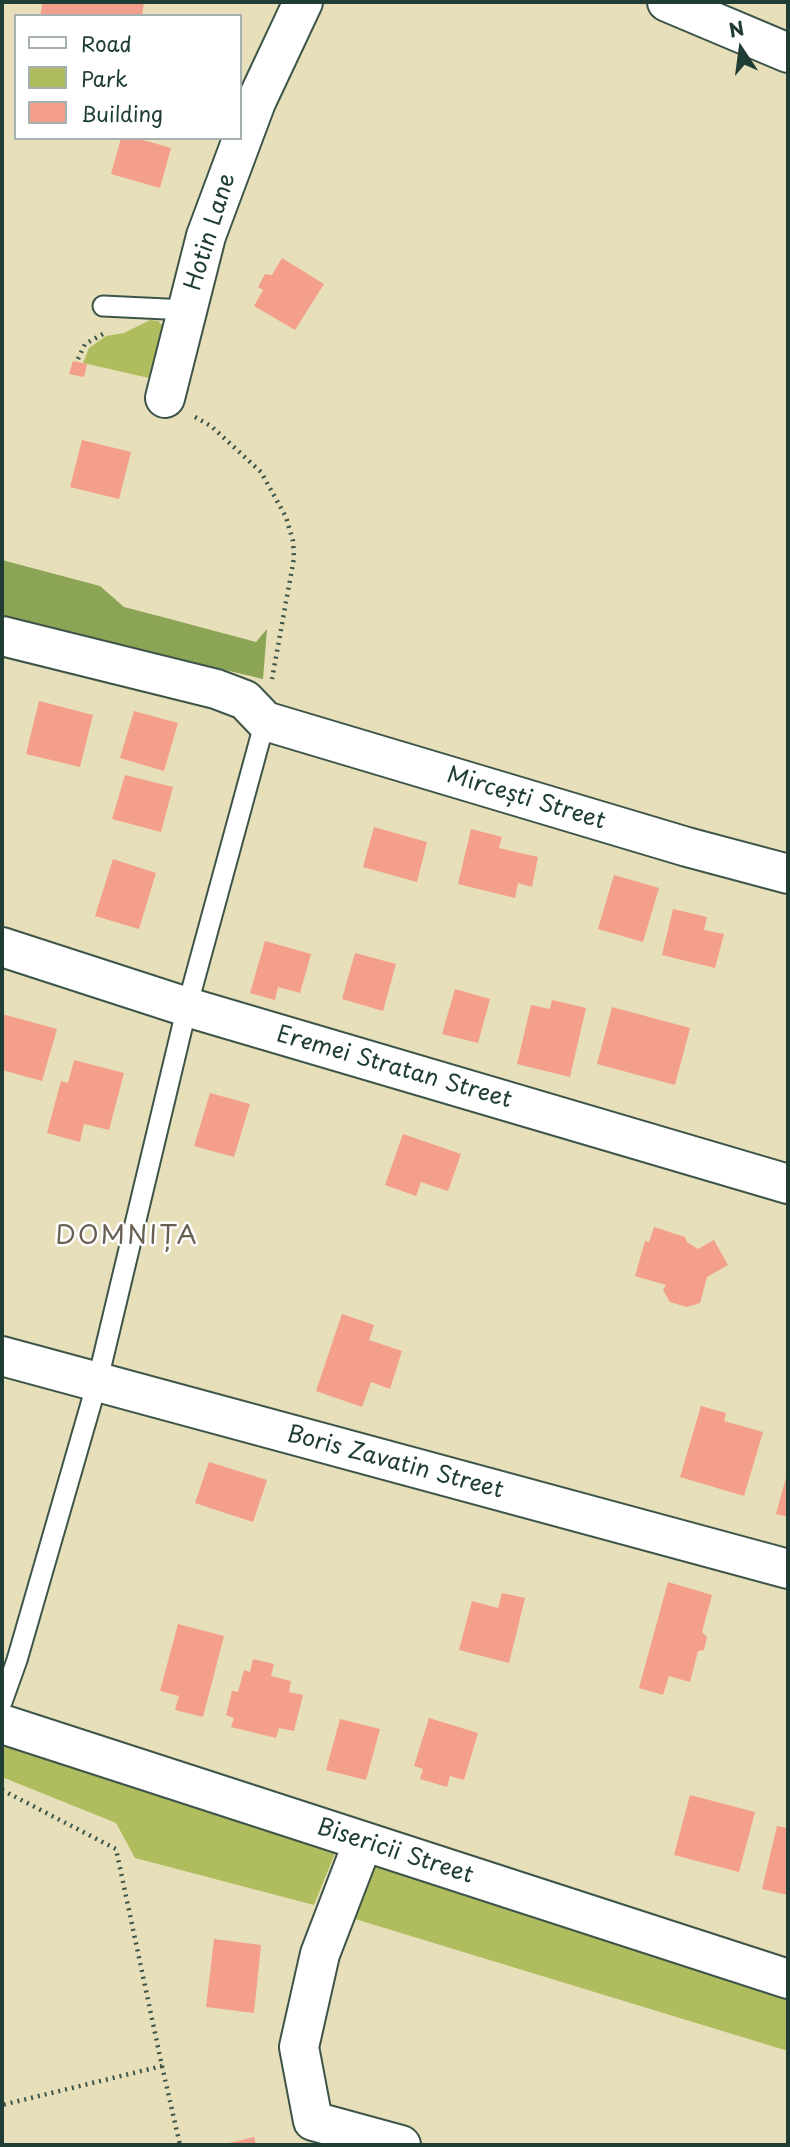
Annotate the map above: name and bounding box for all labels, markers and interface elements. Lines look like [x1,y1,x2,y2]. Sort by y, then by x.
text: N [726,13,747,44]
legend [14,14,242,140]
north arrow [706,14,776,84]
text: Road [81,27,132,59]
text: Park [81,62,128,94]
text: Building [81,97,163,129]
street label: Hotin Lane [180,170,242,294]
street label: Mircești Street [443,762,609,836]
street label: Eremei Stratan Street [273,1021,515,1115]
district label: DOMNIȚA [57,1221,197,1253]
street label: Boris Zavatin Street [284,1421,506,1505]
street label: Bisericii Street [313,1814,477,1890]

